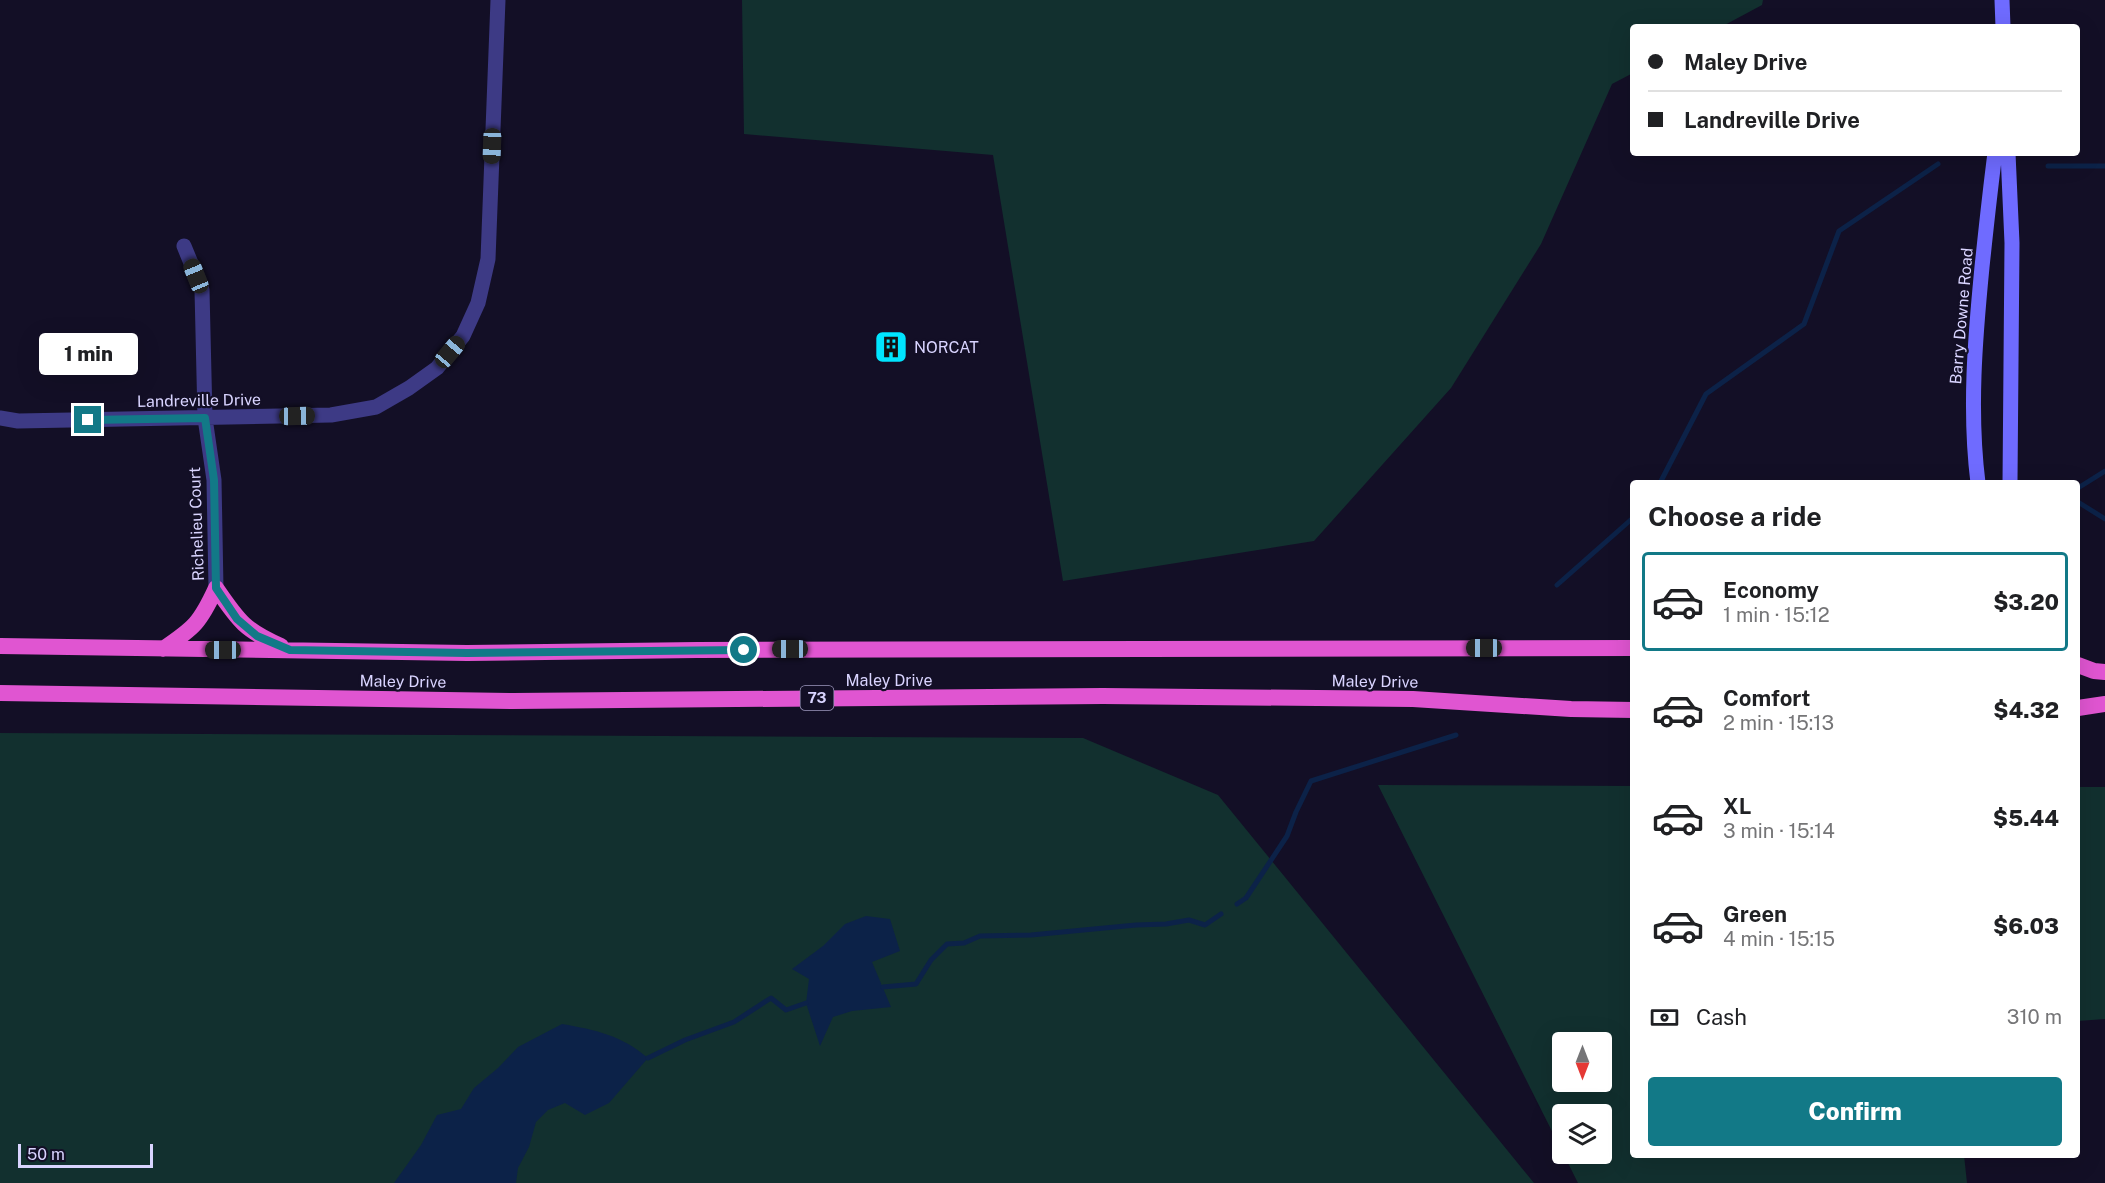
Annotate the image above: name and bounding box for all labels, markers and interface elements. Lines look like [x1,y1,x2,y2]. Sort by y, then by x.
text: Maley Drive [1684,49,1807,75]
text: Landreville Drive [1684,107,1860,133]
car [482,128,502,164]
street label: Barry Downe Road [1946,247,1977,385]
car [181,256,211,296]
building icon: NORCAT [873,329,909,365]
car [432,332,468,372]
callout: 1 min [38,333,138,375]
place label: NORCAT [914,338,979,357]
text: 1 min [64,342,113,366]
street label: Landreville Drive [137,390,261,411]
route end [74,406,101,433]
car [279,407,315,425]
street label: Richelieu Court [185,467,208,581]
text: Choose a ride [1648,500,1822,532]
icon: car [1651,575,1705,629]
text: Economy [1723,577,1819,603]
text: $3.20 [1993,589,2059,615]
text: 1 min · 15:12 [1723,603,1830,627]
route start [730,636,757,663]
car [1466,639,1502,657]
car [772,640,808,658]
car [205,641,241,659]
street label: Maley Drive [359,671,447,692]
street label: Maley Drive [845,671,933,690]
street label: Maley Drive [1331,671,1419,692]
icon: car [1651,683,1705,737]
text: Comfort [1723,685,1810,711]
road number: 73 [800,686,834,710]
text: $4.32 [1993,697,2059,723]
text: 2 min · 15:13 [1723,711,1834,735]
icon: car [1651,791,1705,845]
text: XL [1723,793,1751,819]
text: $5.44 [1993,805,2059,831]
text: 3 min · 15:14 [1723,819,1835,843]
icon: car [1651,899,1705,953]
text: Green [1723,901,1787,927]
text: $6.03 [1993,913,2059,939]
text: 4 min · 15:15 [1723,927,1835,951]
icon: cash [1648,1001,1681,1034]
text: Cash [1696,1004,1747,1030]
text: 310 m [2007,1005,2062,1029]
north arrow [1552,1032,1612,1092]
map controls [1552,1032,1612,1164]
button: Confirm [1648,1077,2062,1146]
button: layers [1552,1104,1612,1164]
scale bar [18,1141,153,1168]
text: 50 m [27,1145,65,1164]

